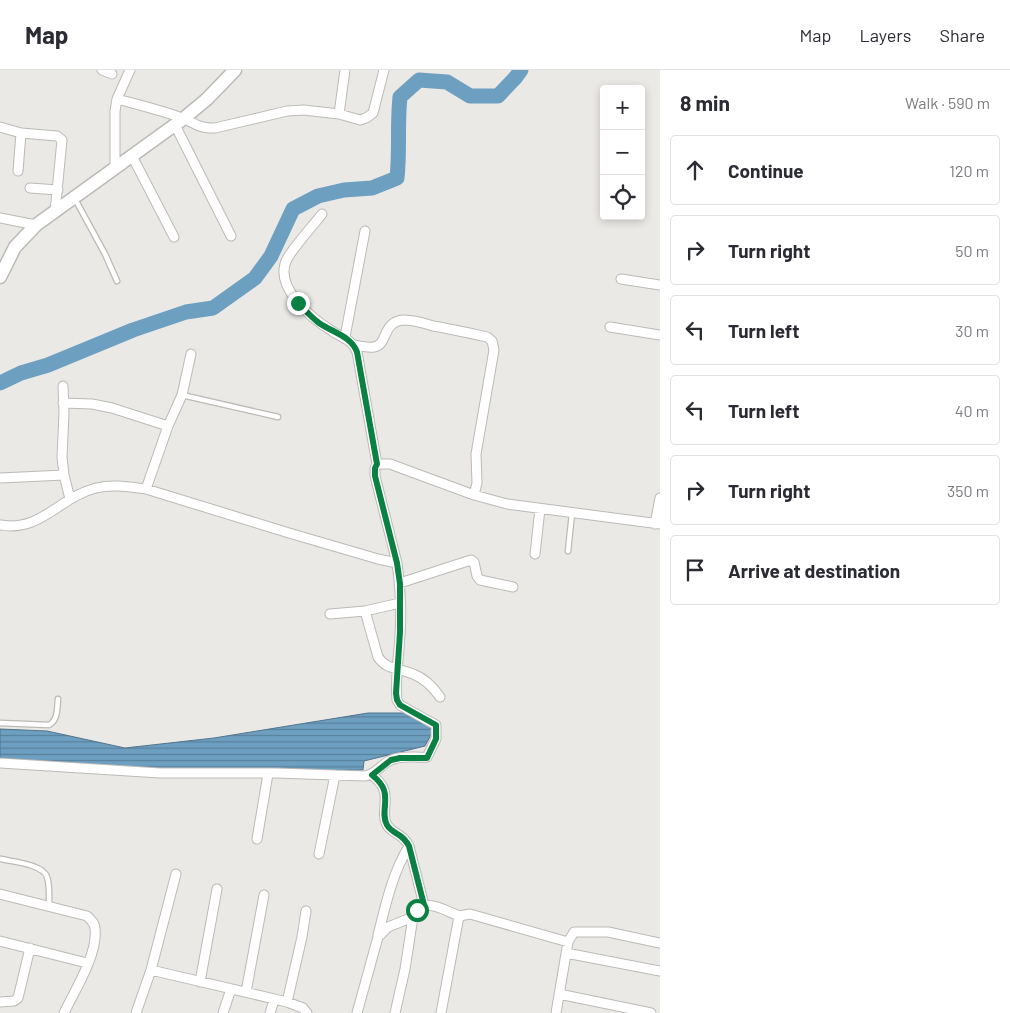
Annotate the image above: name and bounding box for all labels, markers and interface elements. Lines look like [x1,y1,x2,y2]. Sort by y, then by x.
text: Map [25,20,68,49]
text: Map [799,24,831,46]
text: Layers [859,24,912,46]
text: Share [940,24,985,46]
map controls [600,85,645,220]
button: + [600,85,645,130]
text: 8 min [680,90,730,115]
text: Walk · 590 m [905,93,990,112]
button: − [600,130,645,175]
icon: ahead [681,156,709,184]
text: Continue [728,159,804,182]
text: 120 m [949,161,989,180]
button: locate [600,175,645,220]
icon: right [681,236,709,264]
text: Turn right [728,239,810,262]
text: 50 m [955,241,989,260]
route end [287,292,310,315]
icon: left [681,316,709,344]
text: Turn left [728,319,799,342]
text: 30 m [955,321,989,340]
icon: left [681,396,709,424]
text: Turn left [728,399,799,422]
text: 40 m [955,401,989,420]
icon: right [681,476,709,504]
text: Turn right [728,479,810,502]
text: 350 m [947,481,989,500]
icon: arrive [681,556,709,584]
text: Arrive at destination [728,559,900,582]
route start [406,899,429,922]

